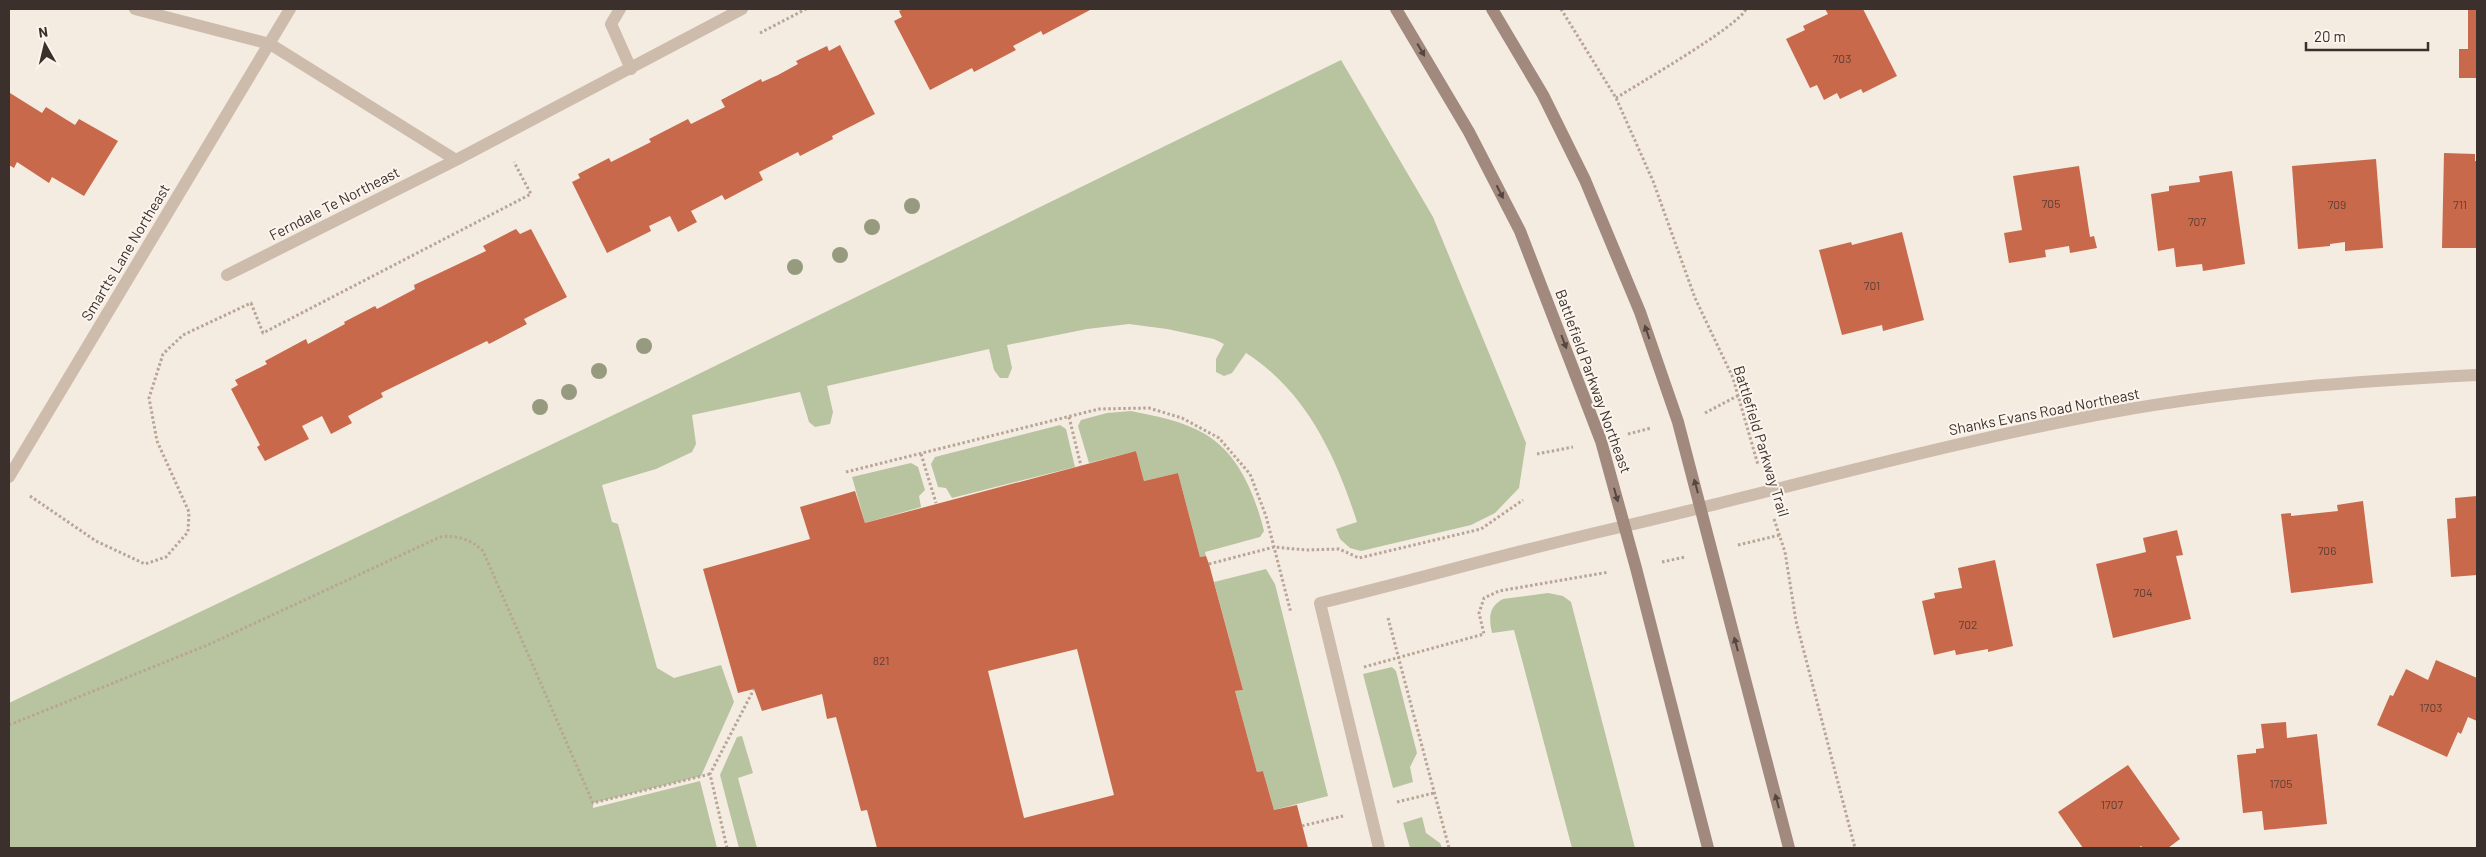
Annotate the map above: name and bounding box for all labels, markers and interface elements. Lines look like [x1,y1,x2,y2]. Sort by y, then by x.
north arrow [20,20,70,70]
scale bar [2306,20,2428,52]
text: N [37,23,49,41]
text: 20 m [2314,27,2346,45]
one-way arrow [1417,44,1426,57]
house number: 703 [1833,51,1851,65]
street label: Ferndale Te Northeast [266,162,402,244]
street label: Smartts Lane Northeast [77,180,173,324]
one-way arrow [1496,185,1504,200]
house number: 705 [2042,196,2060,210]
house number: 709 [2328,197,2346,211]
house number: 711 [2453,197,2467,211]
house number: 707 [2188,214,2206,228]
house number: 701 [1864,278,1880,292]
street label: Battlefield Parkway Northeast [1552,287,1636,475]
one-way arrow [1643,324,1650,339]
one-way arrow [1560,335,1568,350]
street label: Battlefield Parkway Trail [1730,363,1794,519]
street label: Shanks Evans Road Northeast [1947,384,2141,438]
one-way arrow [1691,479,1699,494]
one-way arrow [1613,488,1621,503]
house number: 706 [2318,543,2336,557]
house number: 704 [2133,585,2153,599]
house number: 702 [1959,617,1977,631]
one-way arrow [1731,636,1739,651]
house number: 821 [873,653,889,667]
house number: 1703 [2420,700,2442,714]
house number: 1705 [2270,776,2292,790]
one-way arrow [1773,794,1781,809]
house number: 1707 [2101,797,2123,811]

